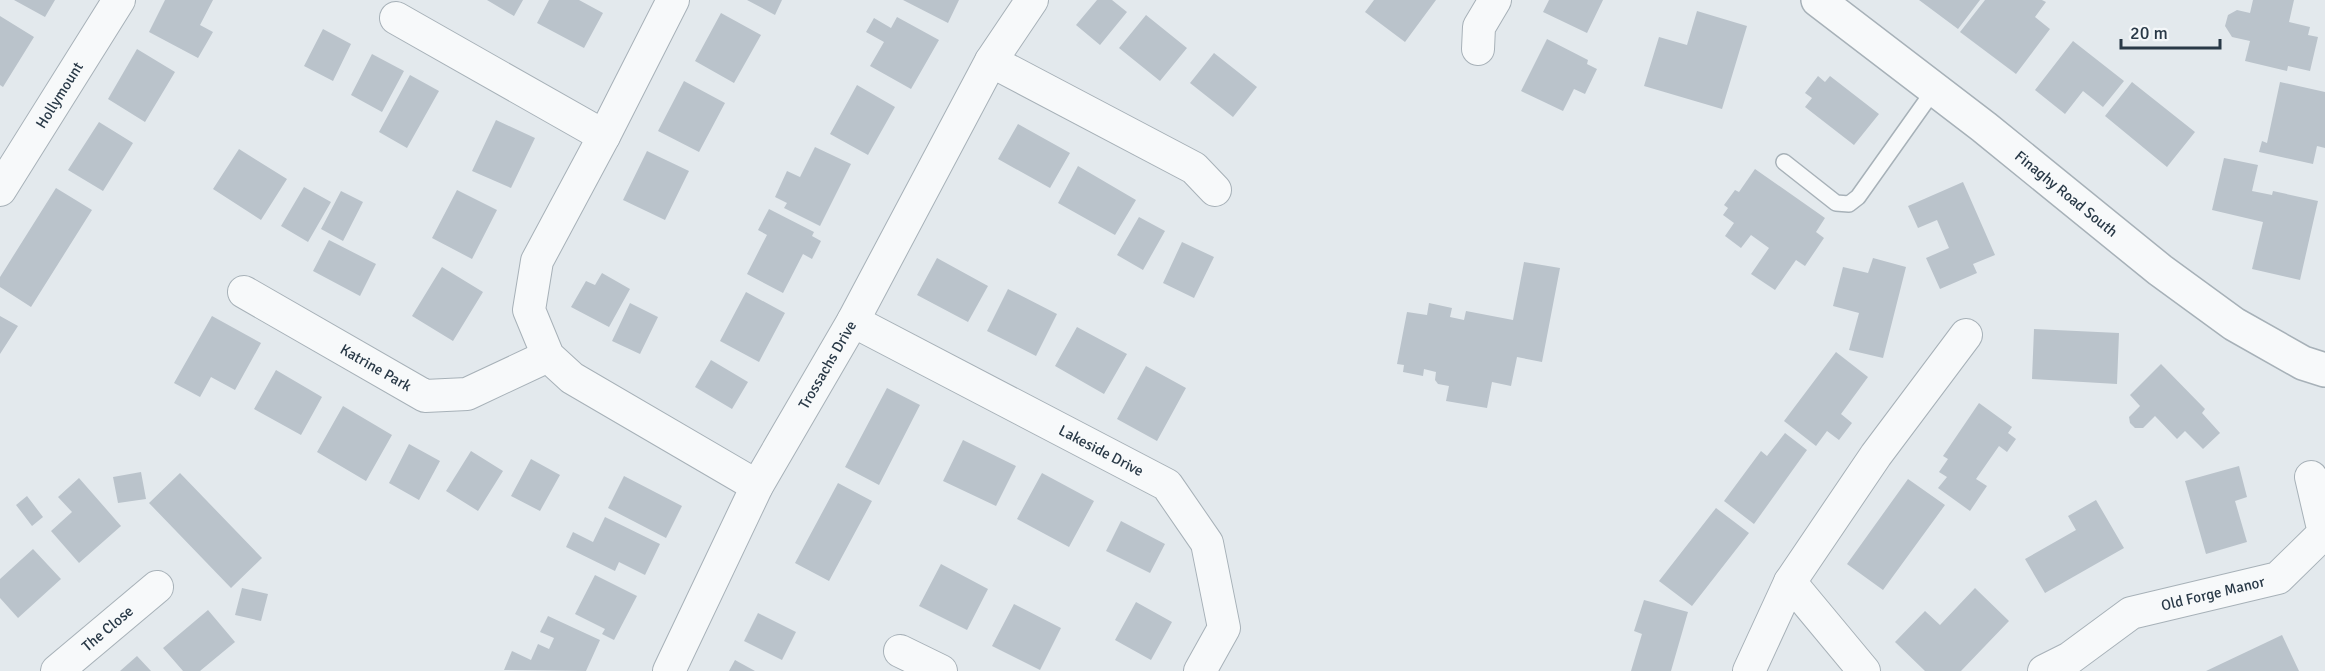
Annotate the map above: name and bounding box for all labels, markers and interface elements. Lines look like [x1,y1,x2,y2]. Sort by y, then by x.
scale bar [2121,12,2220,50]
text: 20 m [2130,22,2168,44]
street label: Hollymount [32,59,87,132]
street label: Finaghy Road South [2011,147,2121,241]
street label: Trossachs Drive [795,318,860,412]
street label: Katrine Park [337,340,415,396]
street label: Lakeside Drive [1056,421,1147,480]
street label: Old Forge Manor [2159,572,2267,615]
street label: The Close [78,602,137,655]

